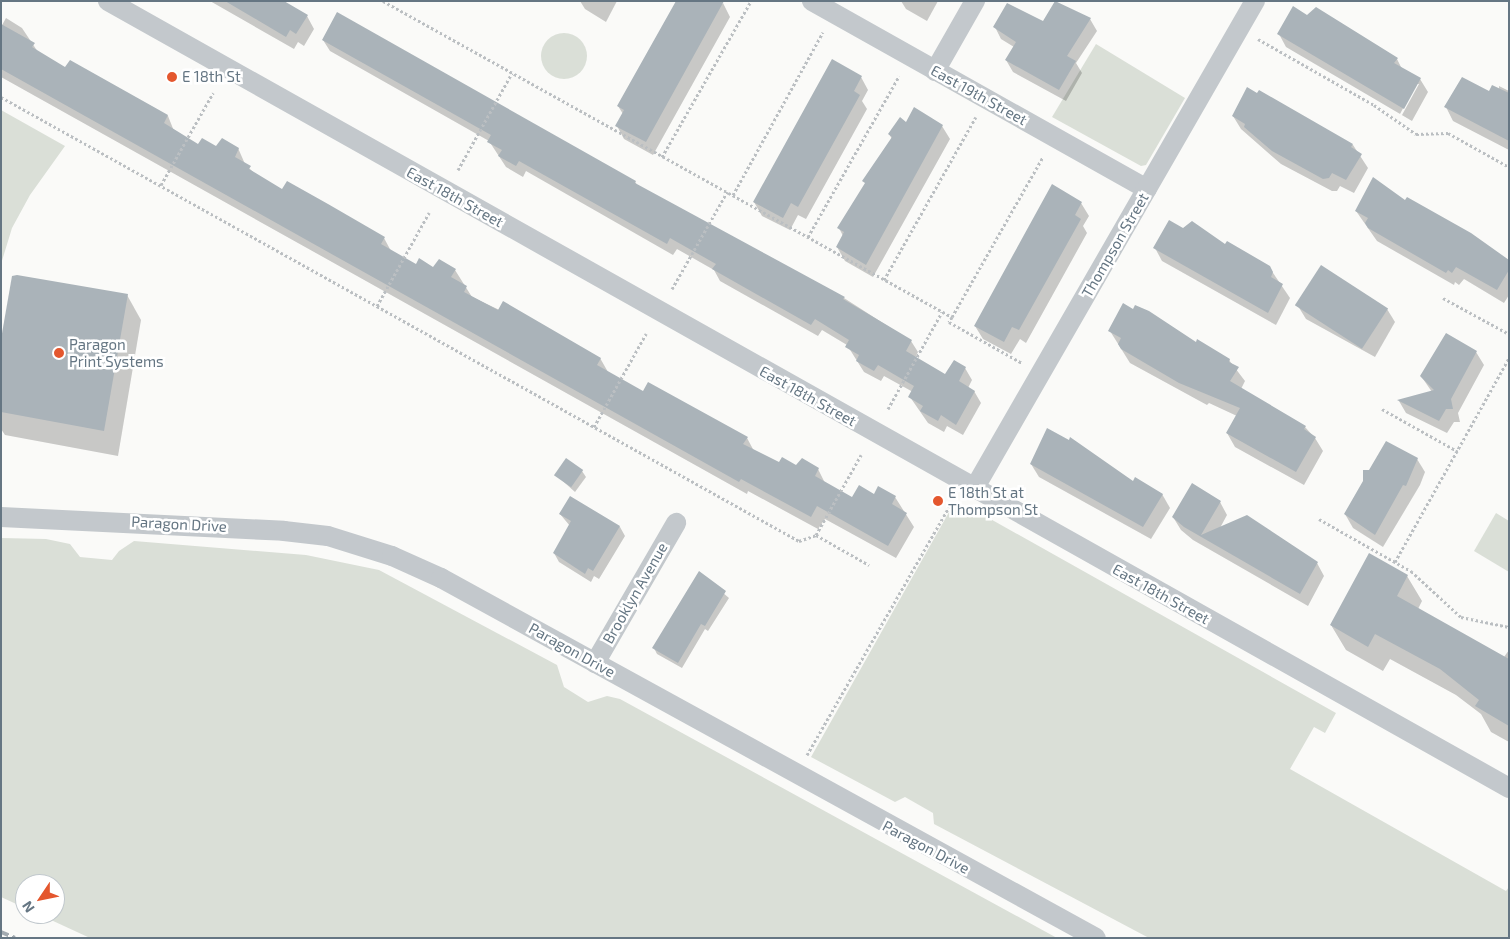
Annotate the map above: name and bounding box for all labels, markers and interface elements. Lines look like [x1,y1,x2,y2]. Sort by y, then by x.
street label: East 19th Street [928,61,1030,129]
place label: E 18th St [182,68,241,86]
marker: E 18th St [166,71,178,83]
street label: East 18th Street [403,163,507,231]
street label: Thompson Street [1078,190,1152,300]
place label: Paragon Print Systems [69,335,164,370]
marker: Paragon Print Systems [53,347,65,359]
street label: East 18th Street [756,362,860,430]
place label: E 18th St at Thompson St [948,483,1038,518]
marker: E 18th St at Thompson St [932,495,944,507]
street label: Paragon Drive [131,513,227,535]
street label: Brooklyn Avenue [599,539,671,647]
street label: East 18th Street [1109,560,1213,628]
street label: Paragon Drive [526,619,618,681]
street label: Paragon Drive [879,817,973,877]
north arrow [15,874,65,924]
text: N [18,898,38,916]

